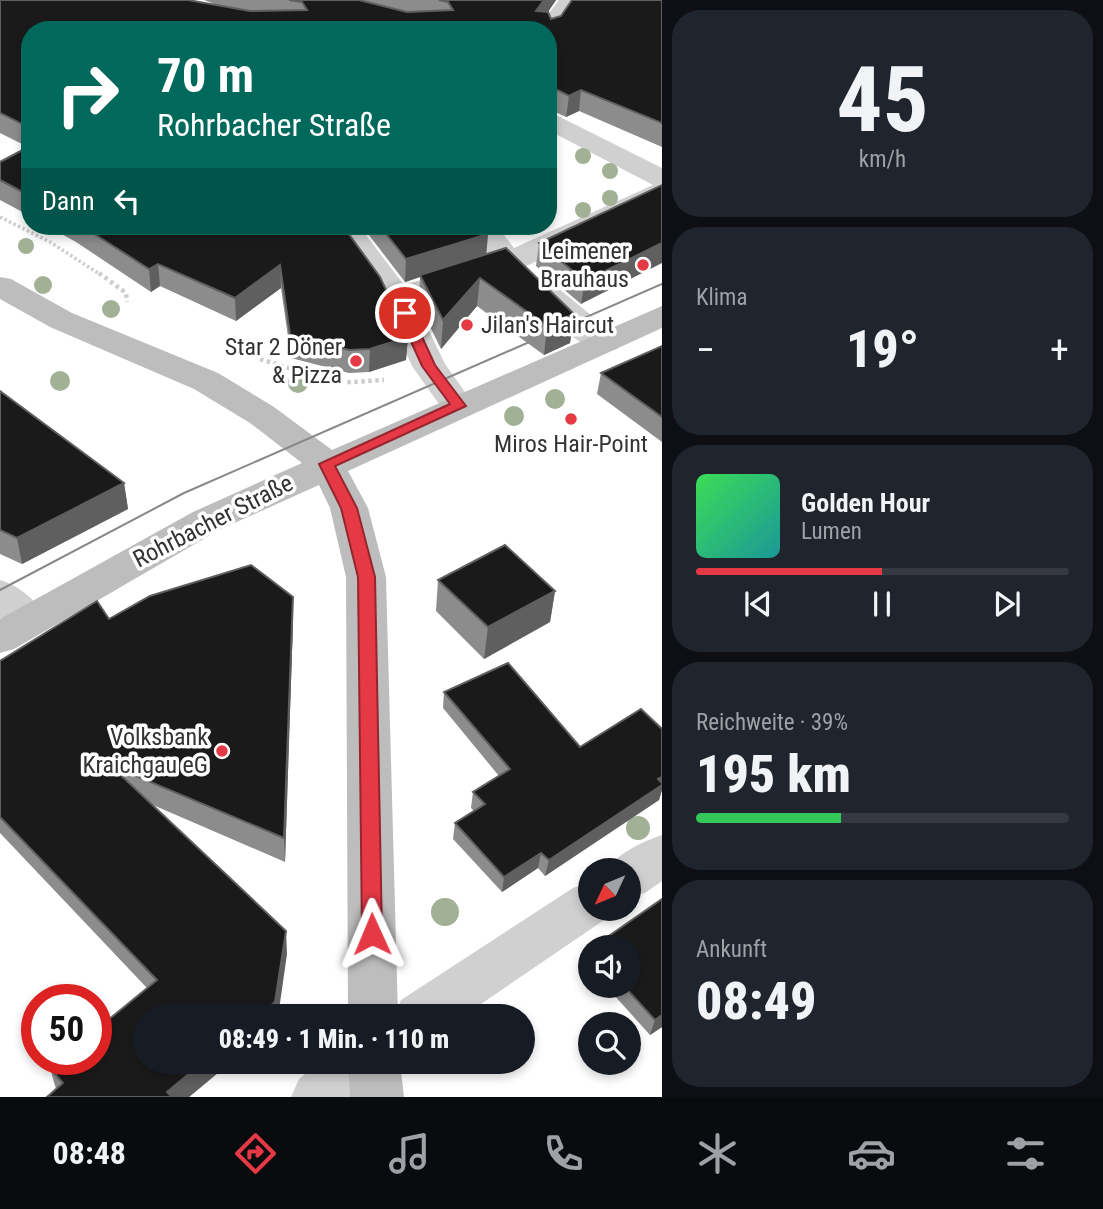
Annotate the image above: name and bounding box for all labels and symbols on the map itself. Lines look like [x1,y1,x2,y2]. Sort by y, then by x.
place label: Leimener Brauhaus [540,237,629,293]
marker: Leimener Brauhaus [635,257,651,273]
pin [375,283,435,343]
place label: Jilan's Haircut [481,311,614,339]
marker: Jilan's Haircut [459,317,475,333]
place label: Star 2 Döner & Pizza [225,333,342,389]
marker: Star 2 Döner & Pizza [348,353,364,369]
marker: Miros Hair-Point [563,411,579,427]
place label: Miros Hair-Point [494,430,648,458]
street label: Rohrbacher Straße [128,469,298,573]
place label: Volksbank Kraichgau eG [83,723,208,779]
marker: Volksbank Kraichgau eG [214,743,230,759]
north arrow [578,858,640,920]
position arrow [335,897,409,971]
speed limit sign: 50 [21,984,112,1075]

